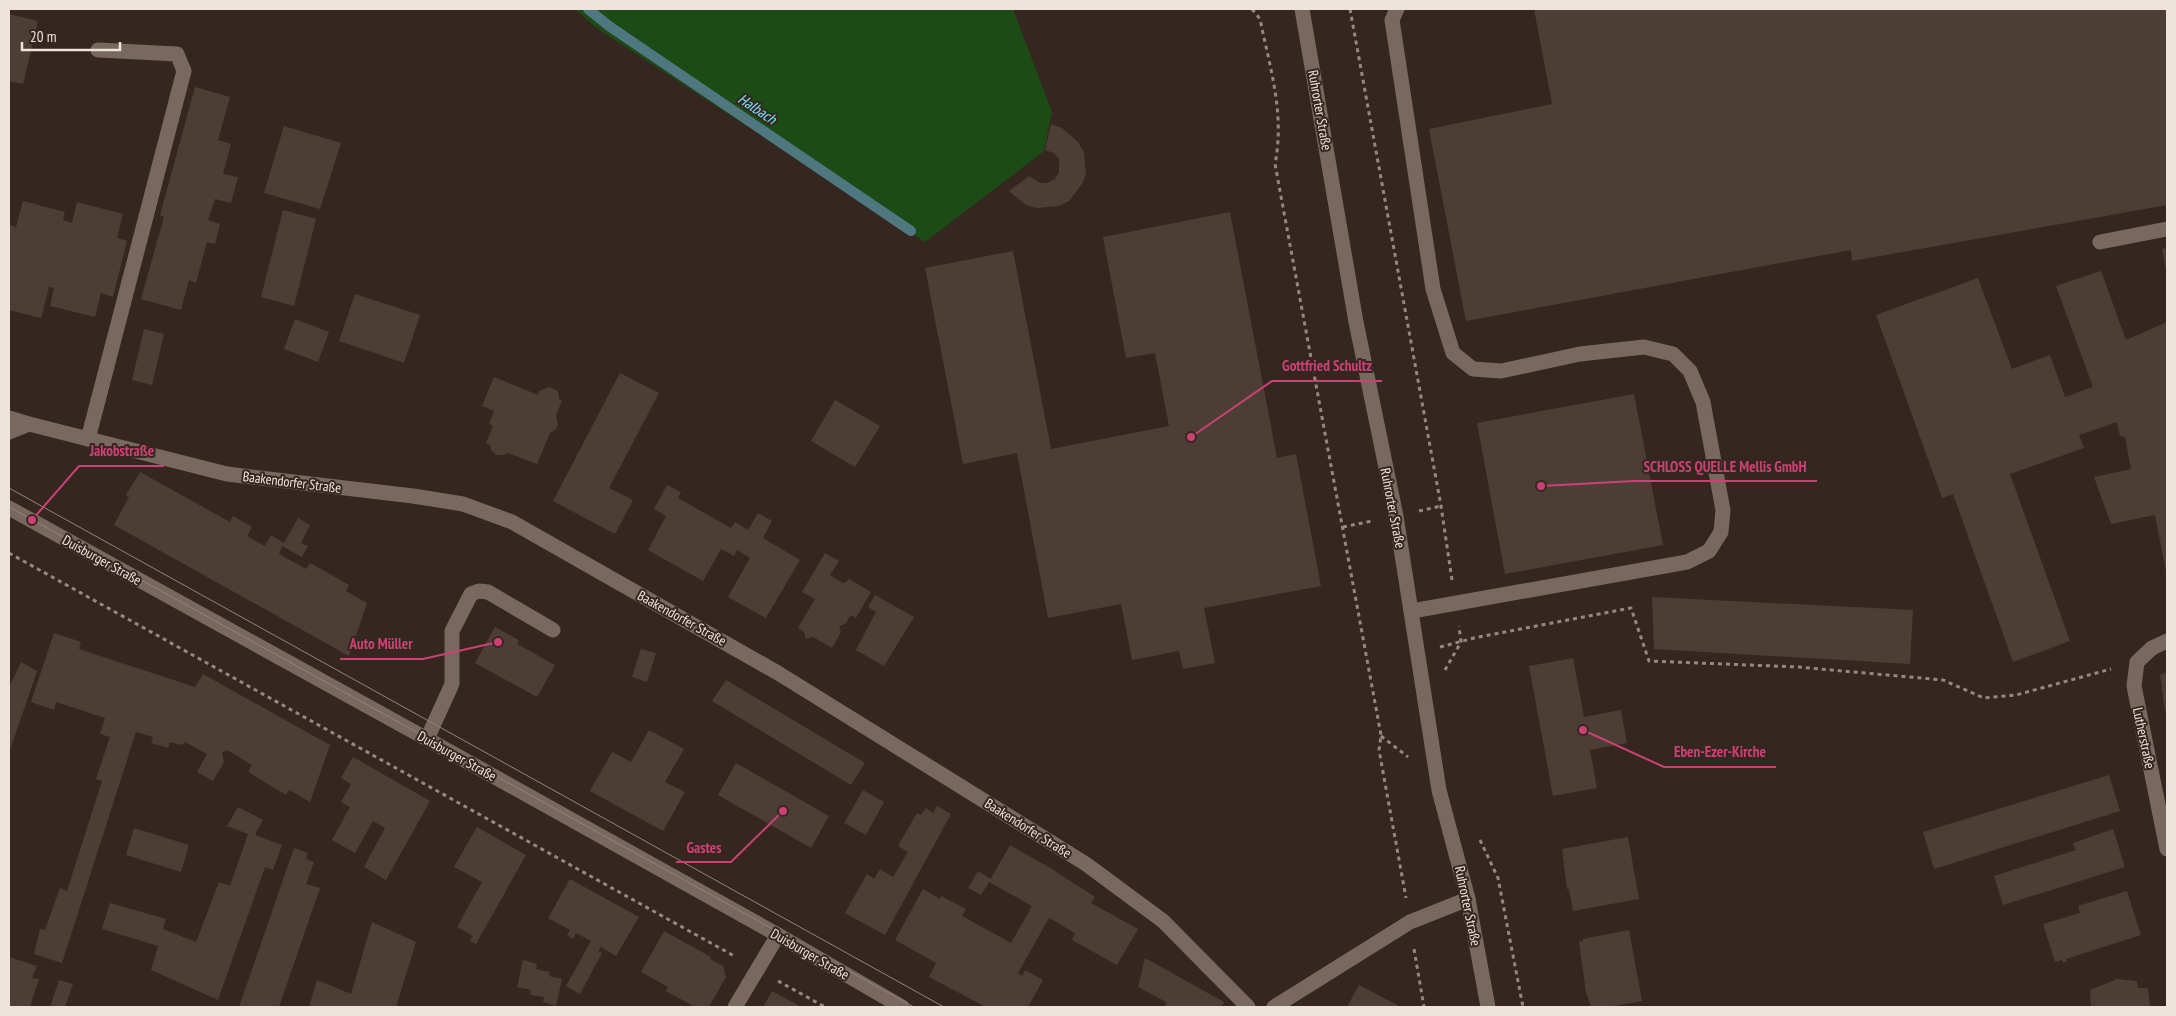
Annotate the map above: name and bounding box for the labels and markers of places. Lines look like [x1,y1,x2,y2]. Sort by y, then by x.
callout: Gottfried Schultz [1272,351,1382,381]
callout: Jakobstraße [79,436,164,466]
callout: SCHLOSS QUELLE Mellis GmbH [1634,451,1817,481]
callout: Auto Müller [340,629,423,659]
callout: Eben-Ezer-Kirche [1664,737,1776,767]
callout: Gastes [676,832,731,862]

